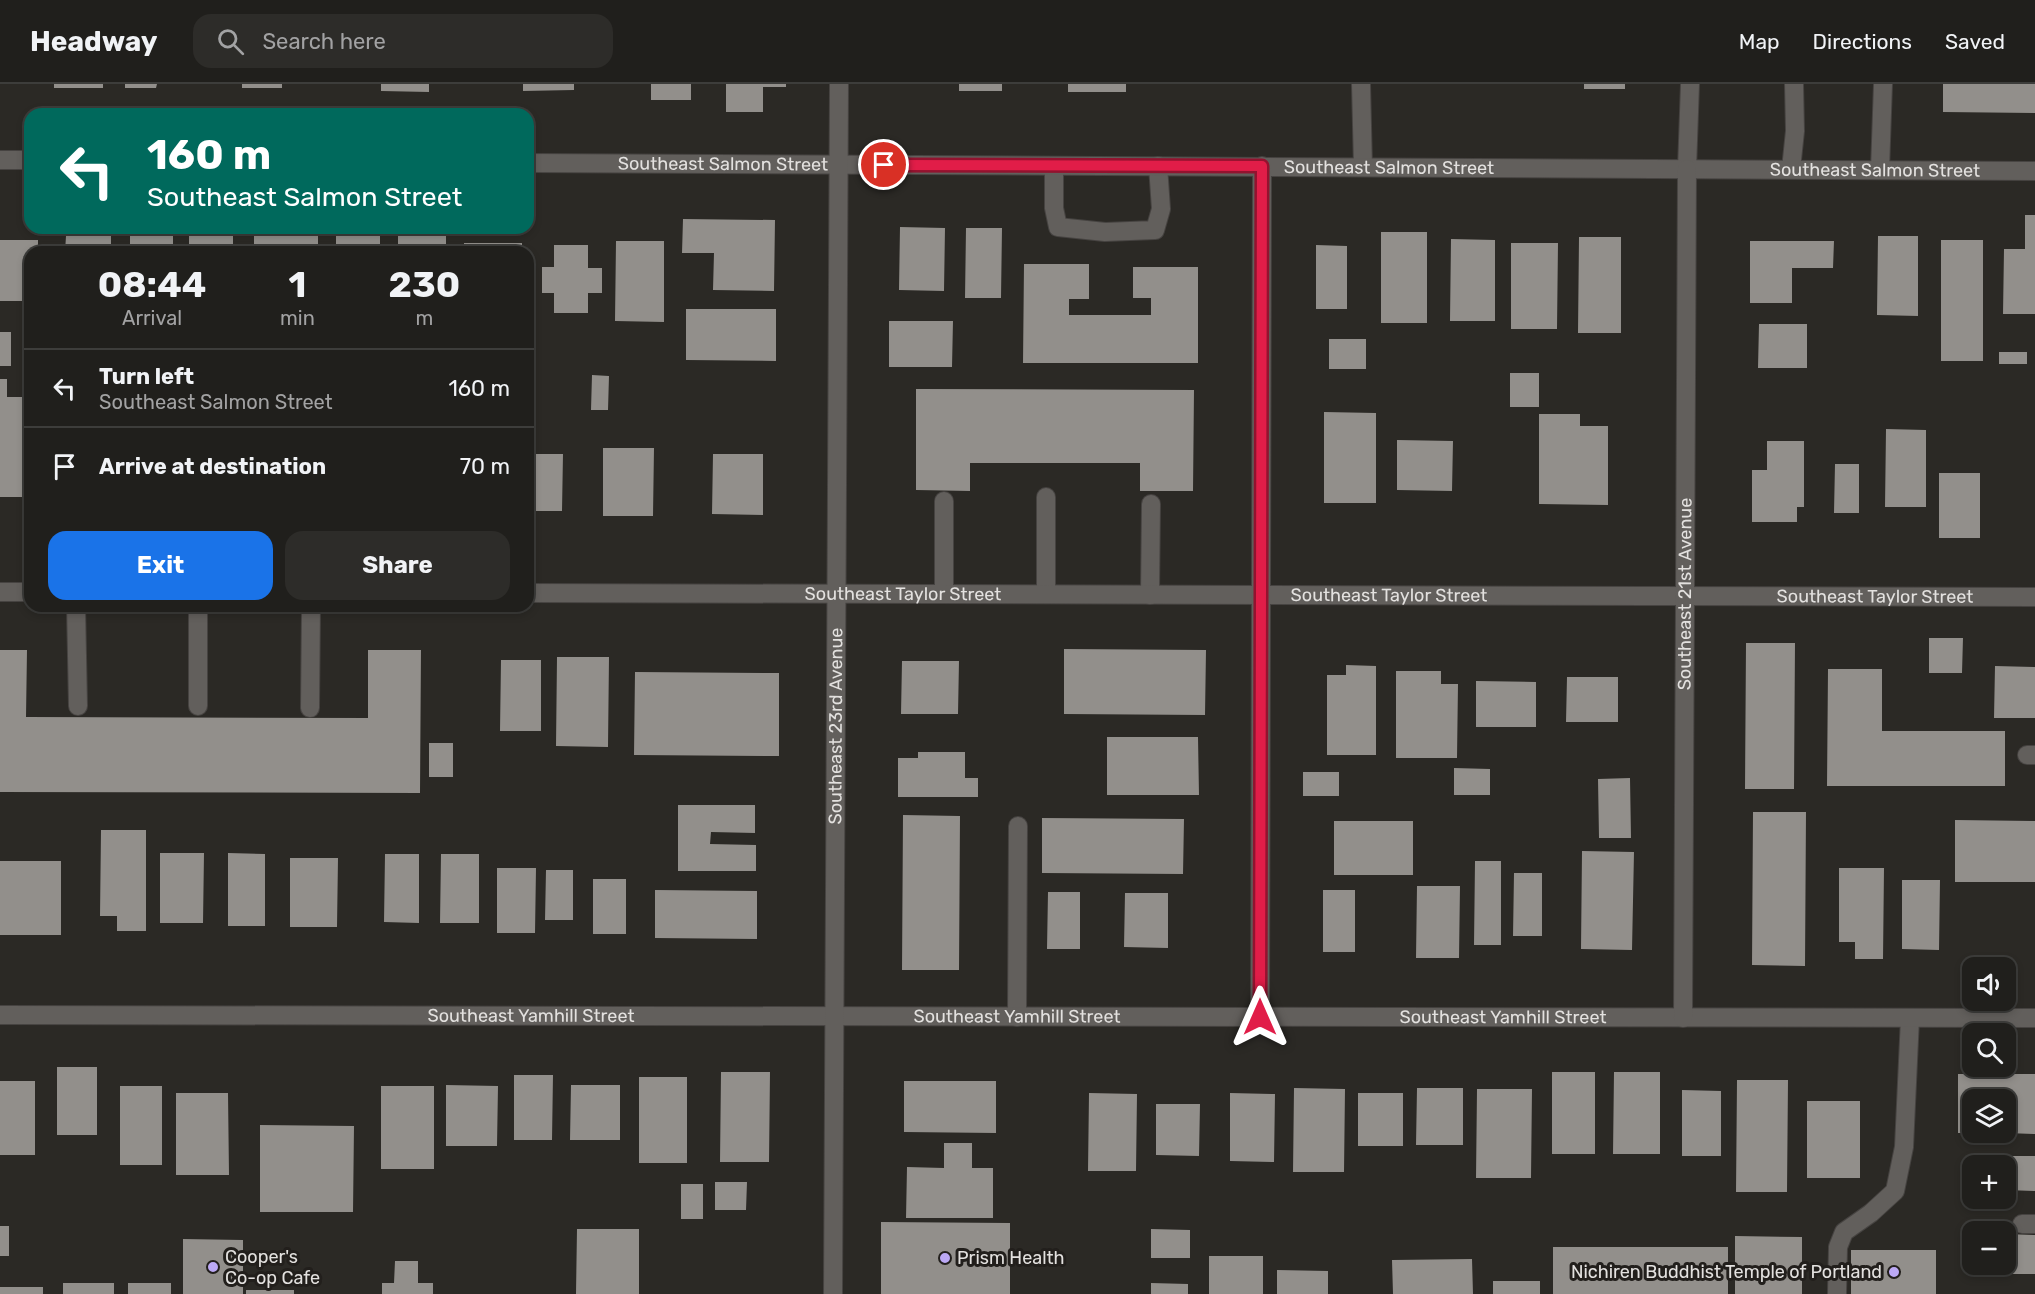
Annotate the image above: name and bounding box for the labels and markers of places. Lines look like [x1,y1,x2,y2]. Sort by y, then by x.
pin [858,139,909,190]
place label: Cooper's Co-op Cafe [225,1246,320,1289]
place label: Prism Health [957,1247,1065,1269]
marker: Prism Health [938,1251,952,1265]
marker: Cooper's Co-op Cafe [206,1260,220,1274]
place label: Nichiren Buddhist Temple of Portland [1571,1261,1882,1283]
marker: Nichiren Buddhist Temple of Portland [1887,1265,1901,1279]

